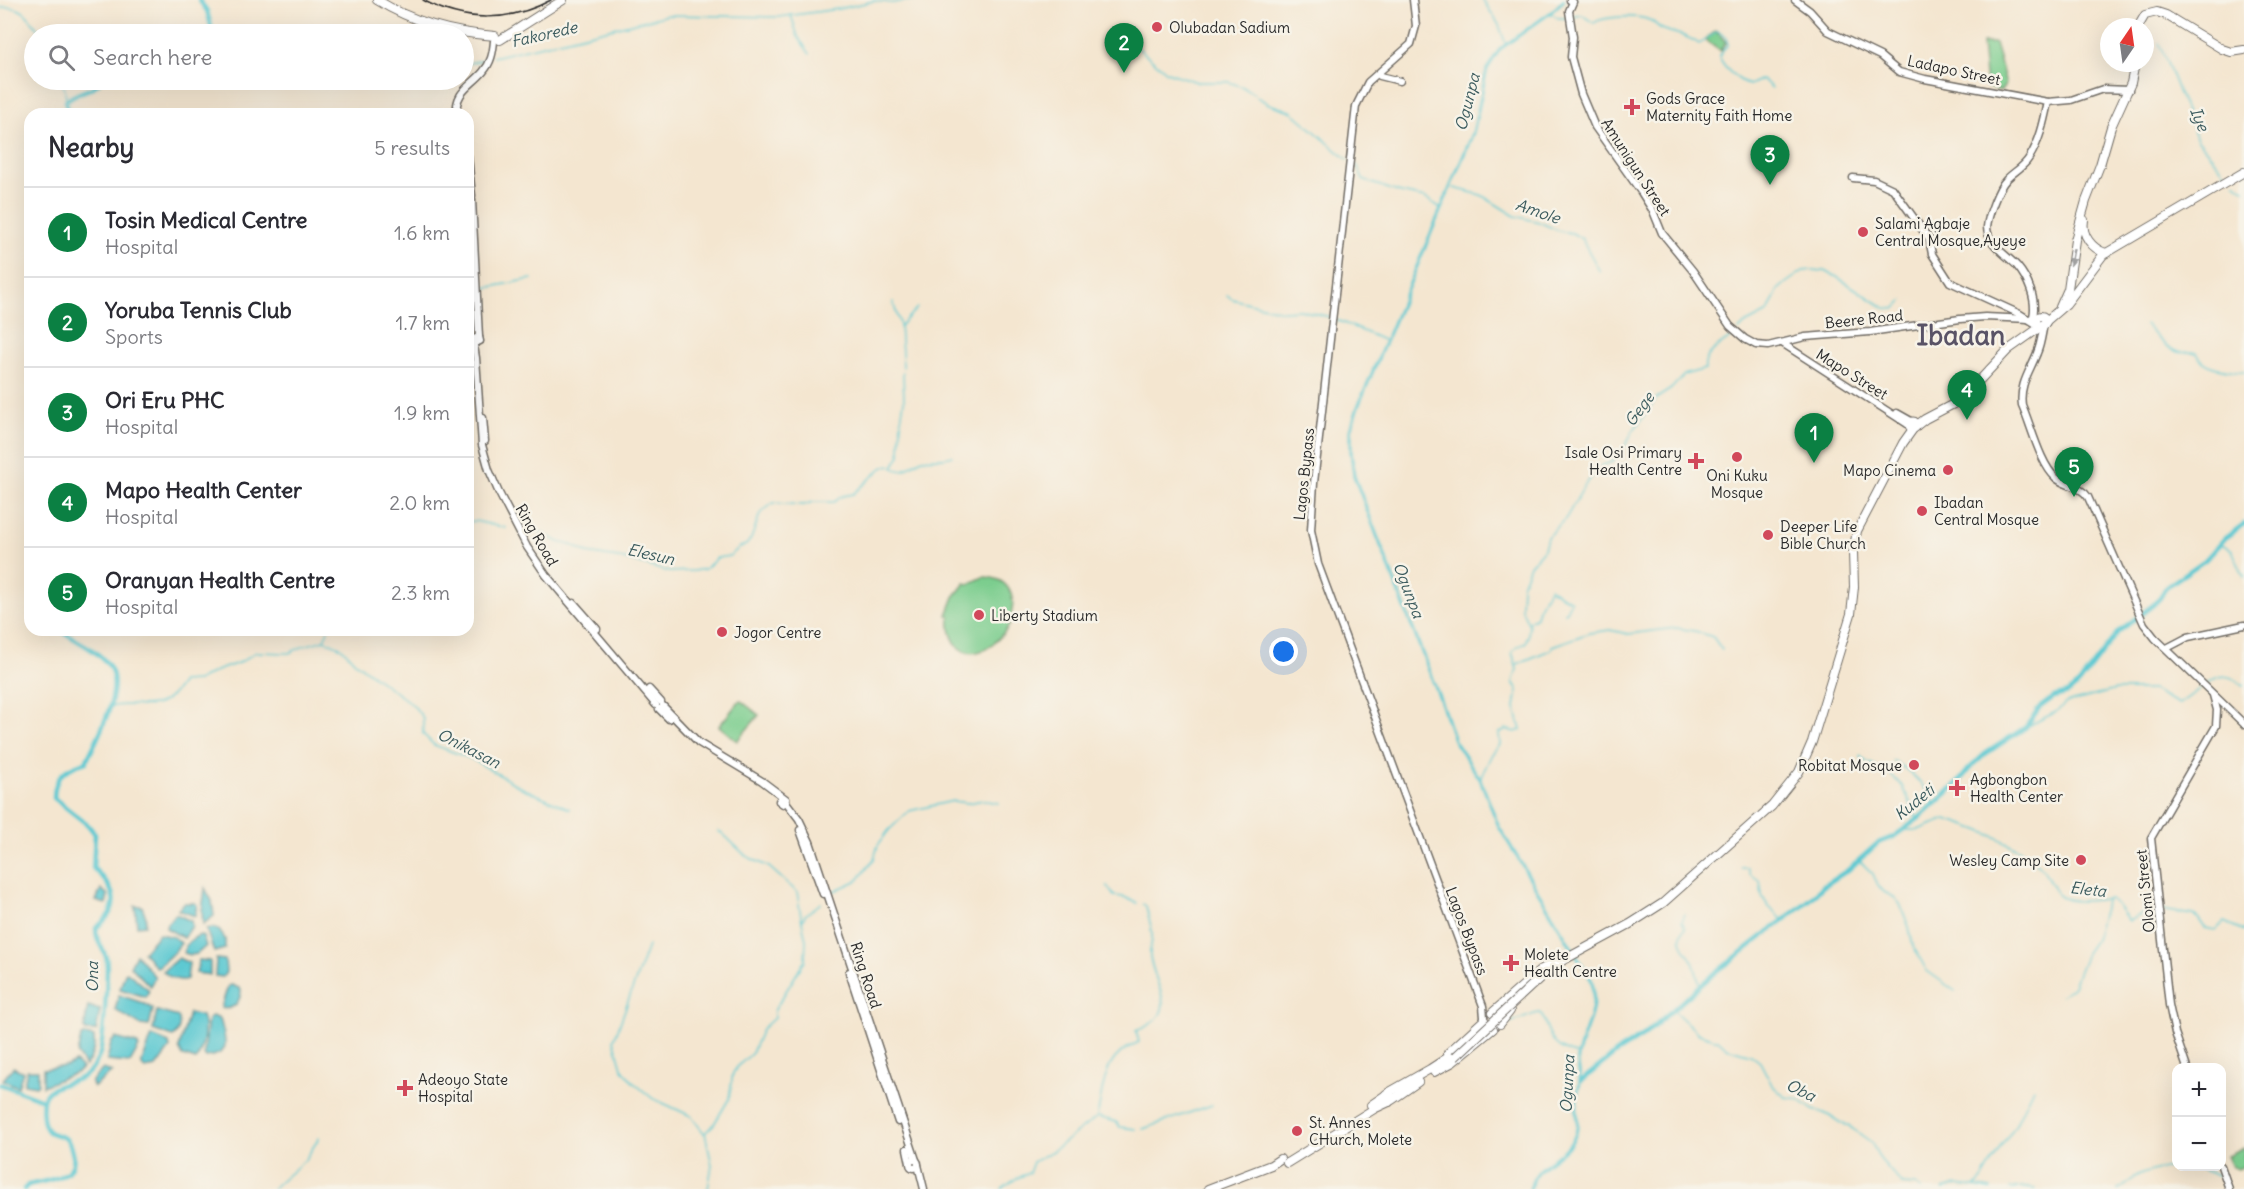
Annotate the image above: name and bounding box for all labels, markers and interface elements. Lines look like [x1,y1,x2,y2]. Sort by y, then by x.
water label: Fakorede [509,16,580,51]
place label: Olubadan Sadium [1169,18,1290,37]
north arrow [2100,18,2154,72]
marker: Olubadan Sadium [1150,20,1164,34]
pin: 2 [1104,23,1144,73]
search box [24,24,474,90]
icon: search [45,41,78,74]
text: Search here [93,43,212,71]
street label: Ladapo Street [1906,51,2002,89]
water label: Ogunpa [1450,71,1484,133]
place label: Gods Grace Maternity Faith Home [1646,89,1792,125]
marker: Gods Grace Maternity Faith Home [1623,98,1641,116]
water label: Iye [2186,104,2214,135]
street label: Amunigun Street [1597,114,1675,220]
text: Nearby [48,131,134,164]
text: 5 results [374,135,450,160]
pin: 3 [1750,136,1790,185]
water label: Amole [1513,194,1564,228]
text: Tosin Medical Centre [105,206,307,234]
place label: Salami Agbaje Central Mosque,Ayeye [1875,214,2026,250]
text: 1 [64,220,71,245]
text: 1.6 km [394,220,450,245]
marker: Salami Agbaje Central Mosque,Ayeye [1856,225,1870,239]
text: Hospital [105,234,178,259]
one-way arrow [2067,248,2076,267]
text: Yoruba Tennis Club [105,296,292,324]
street label: Beere Road [1824,305,1904,333]
text: 2 [62,310,73,335]
text: 1.7 km [396,310,450,335]
district label: Ibadan [1917,318,2006,352]
text: Sports [105,324,163,349]
street label: Mapo Street [1813,344,1891,404]
pin: 4 [1948,370,1986,420]
text: Ori Eru PHC [105,386,225,414]
water label: Gege [1620,387,1659,430]
text: 3 [62,400,73,425]
text: 1.9 km [394,400,450,425]
text: Hospital [105,414,178,439]
pin: 1 [1794,414,1834,463]
street label: Lagos Bypass [1290,427,1318,521]
place label: Isale Osi Primary Health Centre [1565,443,1682,479]
pin: 5 [2054,448,2094,497]
marker: Oni Kuku Mosque [1730,450,1744,464]
marker: Isale Osi Primary Health Centre [1687,452,1705,470]
place label: Mapo Cinema [1843,461,1936,480]
marker: Mapo Cinema [1941,463,1955,477]
place label: Oni Kuku Mosque [1706,466,1768,502]
text: Mapo Health Center [105,476,302,504]
text: 4 [62,490,73,515]
text: 2.0 km [389,490,450,515]
place label: Ibadan Central Mosque [1934,493,2039,529]
street label: Ring Road [512,501,562,570]
text: Hospital [105,504,178,529]
marker: Ibadan Central Mosque [1915,504,1929,518]
place label: Deeper Life Bible Church [1780,517,1866,553]
marker: Deeper Life Bible Church [1761,528,1775,542]
water label: Elesun [626,539,677,569]
water label: Ogunpa [1389,559,1429,622]
text: Oranyan Health Centre [105,566,335,594]
text: 5 [62,580,73,605]
text: 2.3 km [391,580,450,605]
text: Hospital [105,594,178,619]
place label: Liberty Stadium [991,606,1098,625]
marker: Liberty Stadium [972,608,986,622]
place label: Jogor Centre [734,623,821,642]
marker: Jogor Centre [715,625,729,639]
your location [1269,637,1298,666]
water label: Onikasan [434,724,505,773]
place label: Robitat Mosque [1798,756,1902,775]
marker: Robitat Mosque [1907,758,1921,772]
place label: Agbongbon Health Center [1970,770,2063,806]
water label: Kudeti [1890,778,1940,824]
marker: Agbongbon Health Center [1948,779,1966,797]
street label: Olomi Street [2131,848,2159,934]
place label: Wesley Camp Site [1949,851,2069,870]
marker: Wesley Camp Site [2074,853,2088,867]
water label: Eleta [2069,877,2108,901]
street label: Lagos Bypass [1441,884,1493,978]
street label: Ring Road [846,939,886,1011]
place label: Molete Health Centre [1524,945,1617,981]
marker: Molete Health Centre [1502,954,1520,972]
water label: Ona [82,961,102,992]
water label: Ogunpa [1555,1054,1579,1114]
map controls [2172,1063,2226,1171]
button: + [2172,1063,2226,1117]
place label: Adeoyo State Hospital [418,1070,508,1106]
water label: Oba [1783,1074,1820,1106]
marker: Adeoyo State Hospital [396,1079,414,1097]
place label: St. Annes CHurch, Molete [1309,1113,1412,1149]
button: − [2172,1117,2226,1171]
marker: St. Annes CHurch, Molete [1290,1124,1304,1138]

